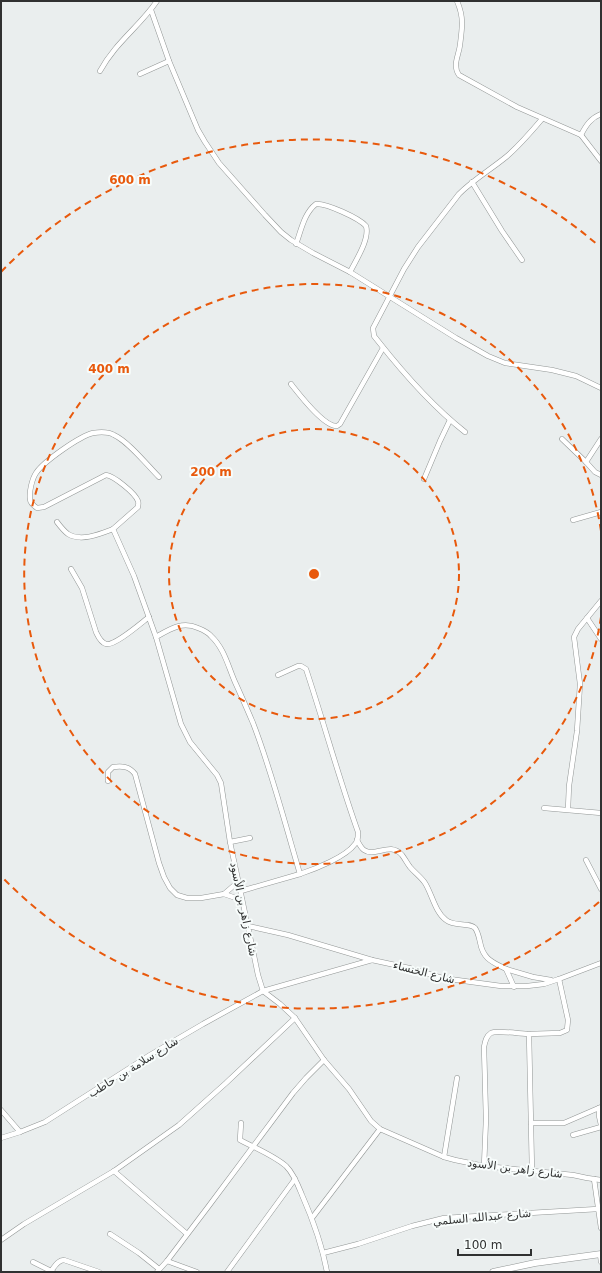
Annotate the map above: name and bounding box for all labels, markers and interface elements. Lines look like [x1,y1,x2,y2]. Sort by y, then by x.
text: 600 m [109,173,151,187]
text: 400 m [88,362,130,376]
text: 200 m [190,465,232,479]
centre of rings [307,567,321,581]
street label: شارع زاهر بن الأسود [227,861,261,957]
street label: شارع الخنساء [392,959,456,986]
street label: شارع سلامة بن حاطب [86,1034,181,1100]
street label: شارع زاهر بن الأسود [467,1155,563,1181]
street label: شارع عبدالله السلمي [432,1207,532,1228]
scale bar [458,1231,531,1257]
text: 100 m [464,1238,502,1252]

